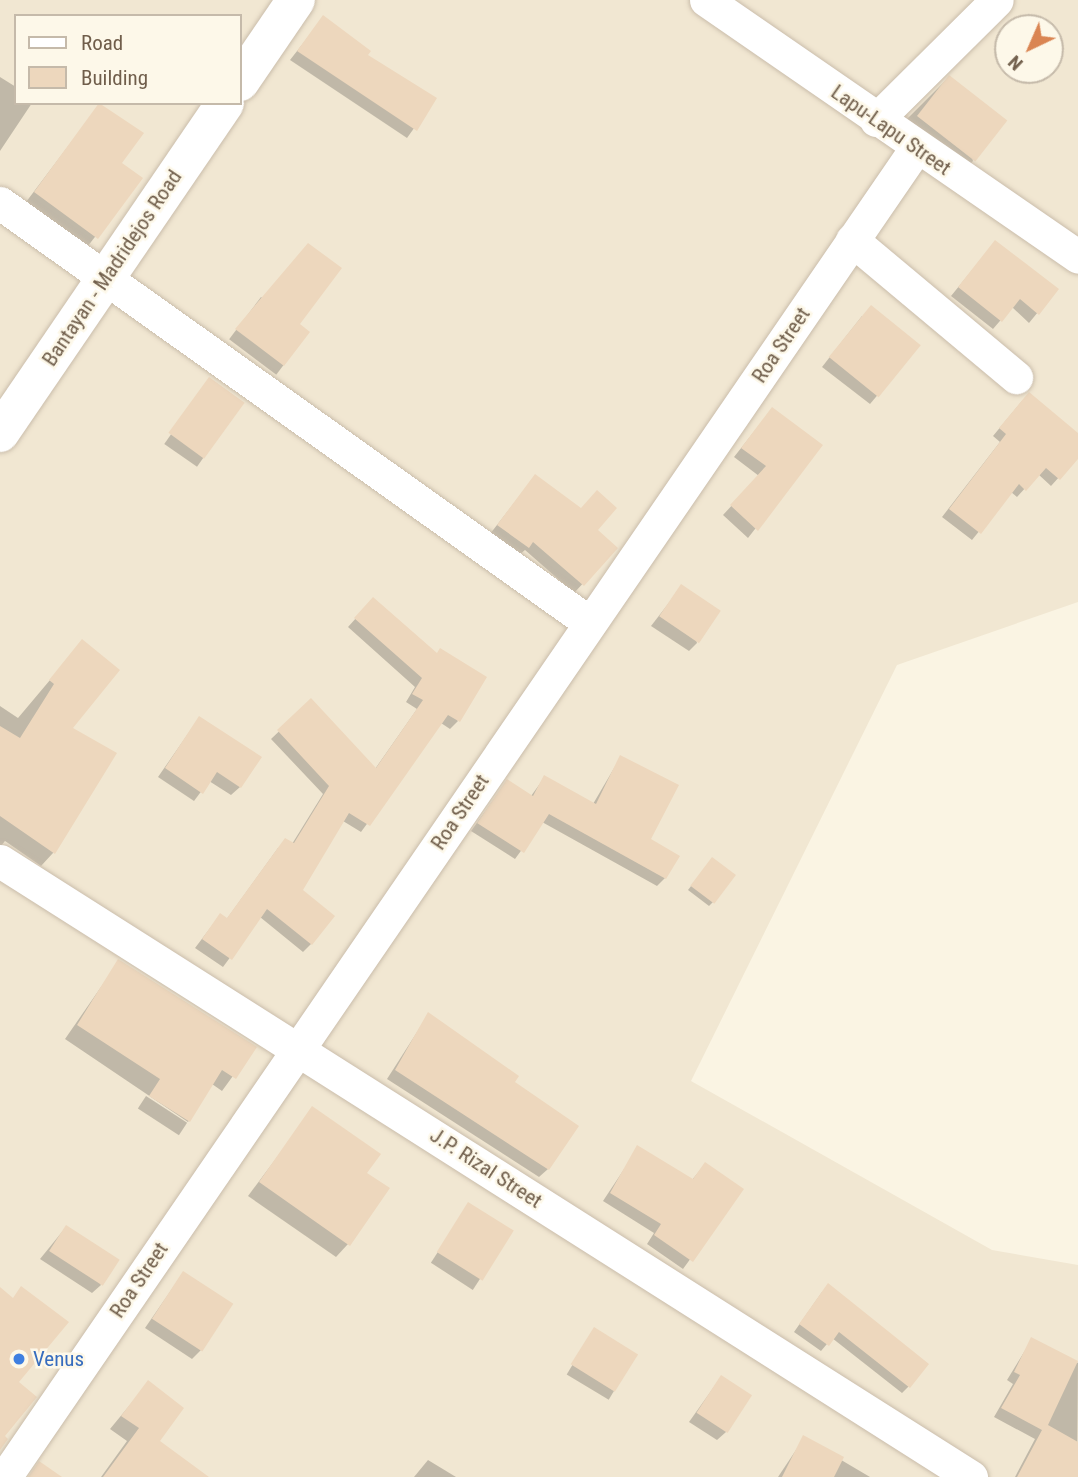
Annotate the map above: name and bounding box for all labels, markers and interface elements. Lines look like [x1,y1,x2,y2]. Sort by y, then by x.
legend [14,14,242,105]
north arrow [994,14,1064,84]
text: Road [81,31,123,55]
text: N [1003,51,1028,75]
text: Building [81,66,148,90]
street label: Lapu-Lapu Street [826,79,956,181]
street label: Bantayan - Madridejos Road [37,165,187,371]
street label: Roa Street [747,302,815,388]
street label: Roa Street [426,769,494,855]
street label: J.P. Rizal Street [425,1122,547,1214]
street label: Roa Street [105,1237,173,1323]
place label: Venus [33,1346,84,1372]
marker: Venus [11,1351,27,1367]

